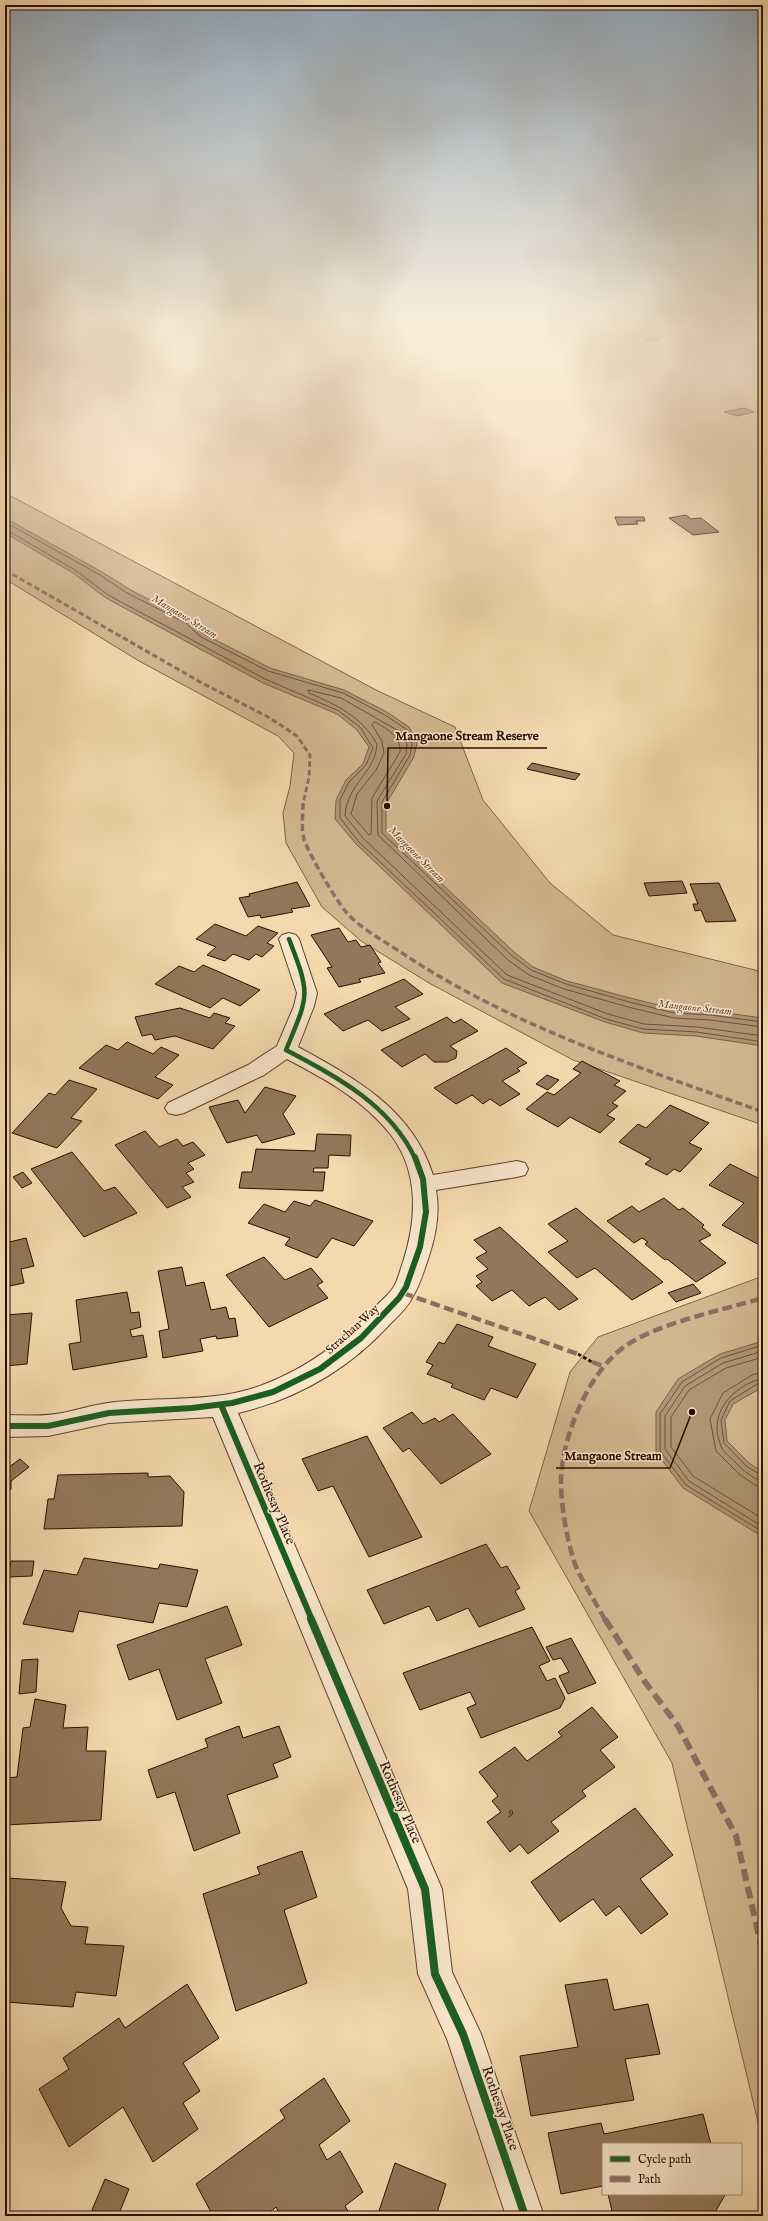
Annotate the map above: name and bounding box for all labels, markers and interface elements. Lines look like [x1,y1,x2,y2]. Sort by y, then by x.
water label: Mangaone Stream [148,592,220,643]
callout: Mangaone Stream Reserve [388,723,547,748]
text: Mangaone Stream Reserve [395,728,539,745]
water label: Mangaone Stream [384,823,448,887]
water label: Mangaone Stream [657,997,733,1020]
street label: Strachan Way [322,1301,382,1357]
callout: Mangaone Stream [556,1443,670,1468]
text: Mangaone Stream [564,1448,662,1465]
street label: Rothesay Place [249,1459,300,1548]
street label: Rothesay Place [375,1758,426,1847]
house number: 9 [507,1805,514,1820]
street label: Rothesay Place [477,2064,523,2153]
legend [602,2143,742,2195]
text: Cycle path [638,2152,692,2168]
text: Path [638,2172,661,2187]

